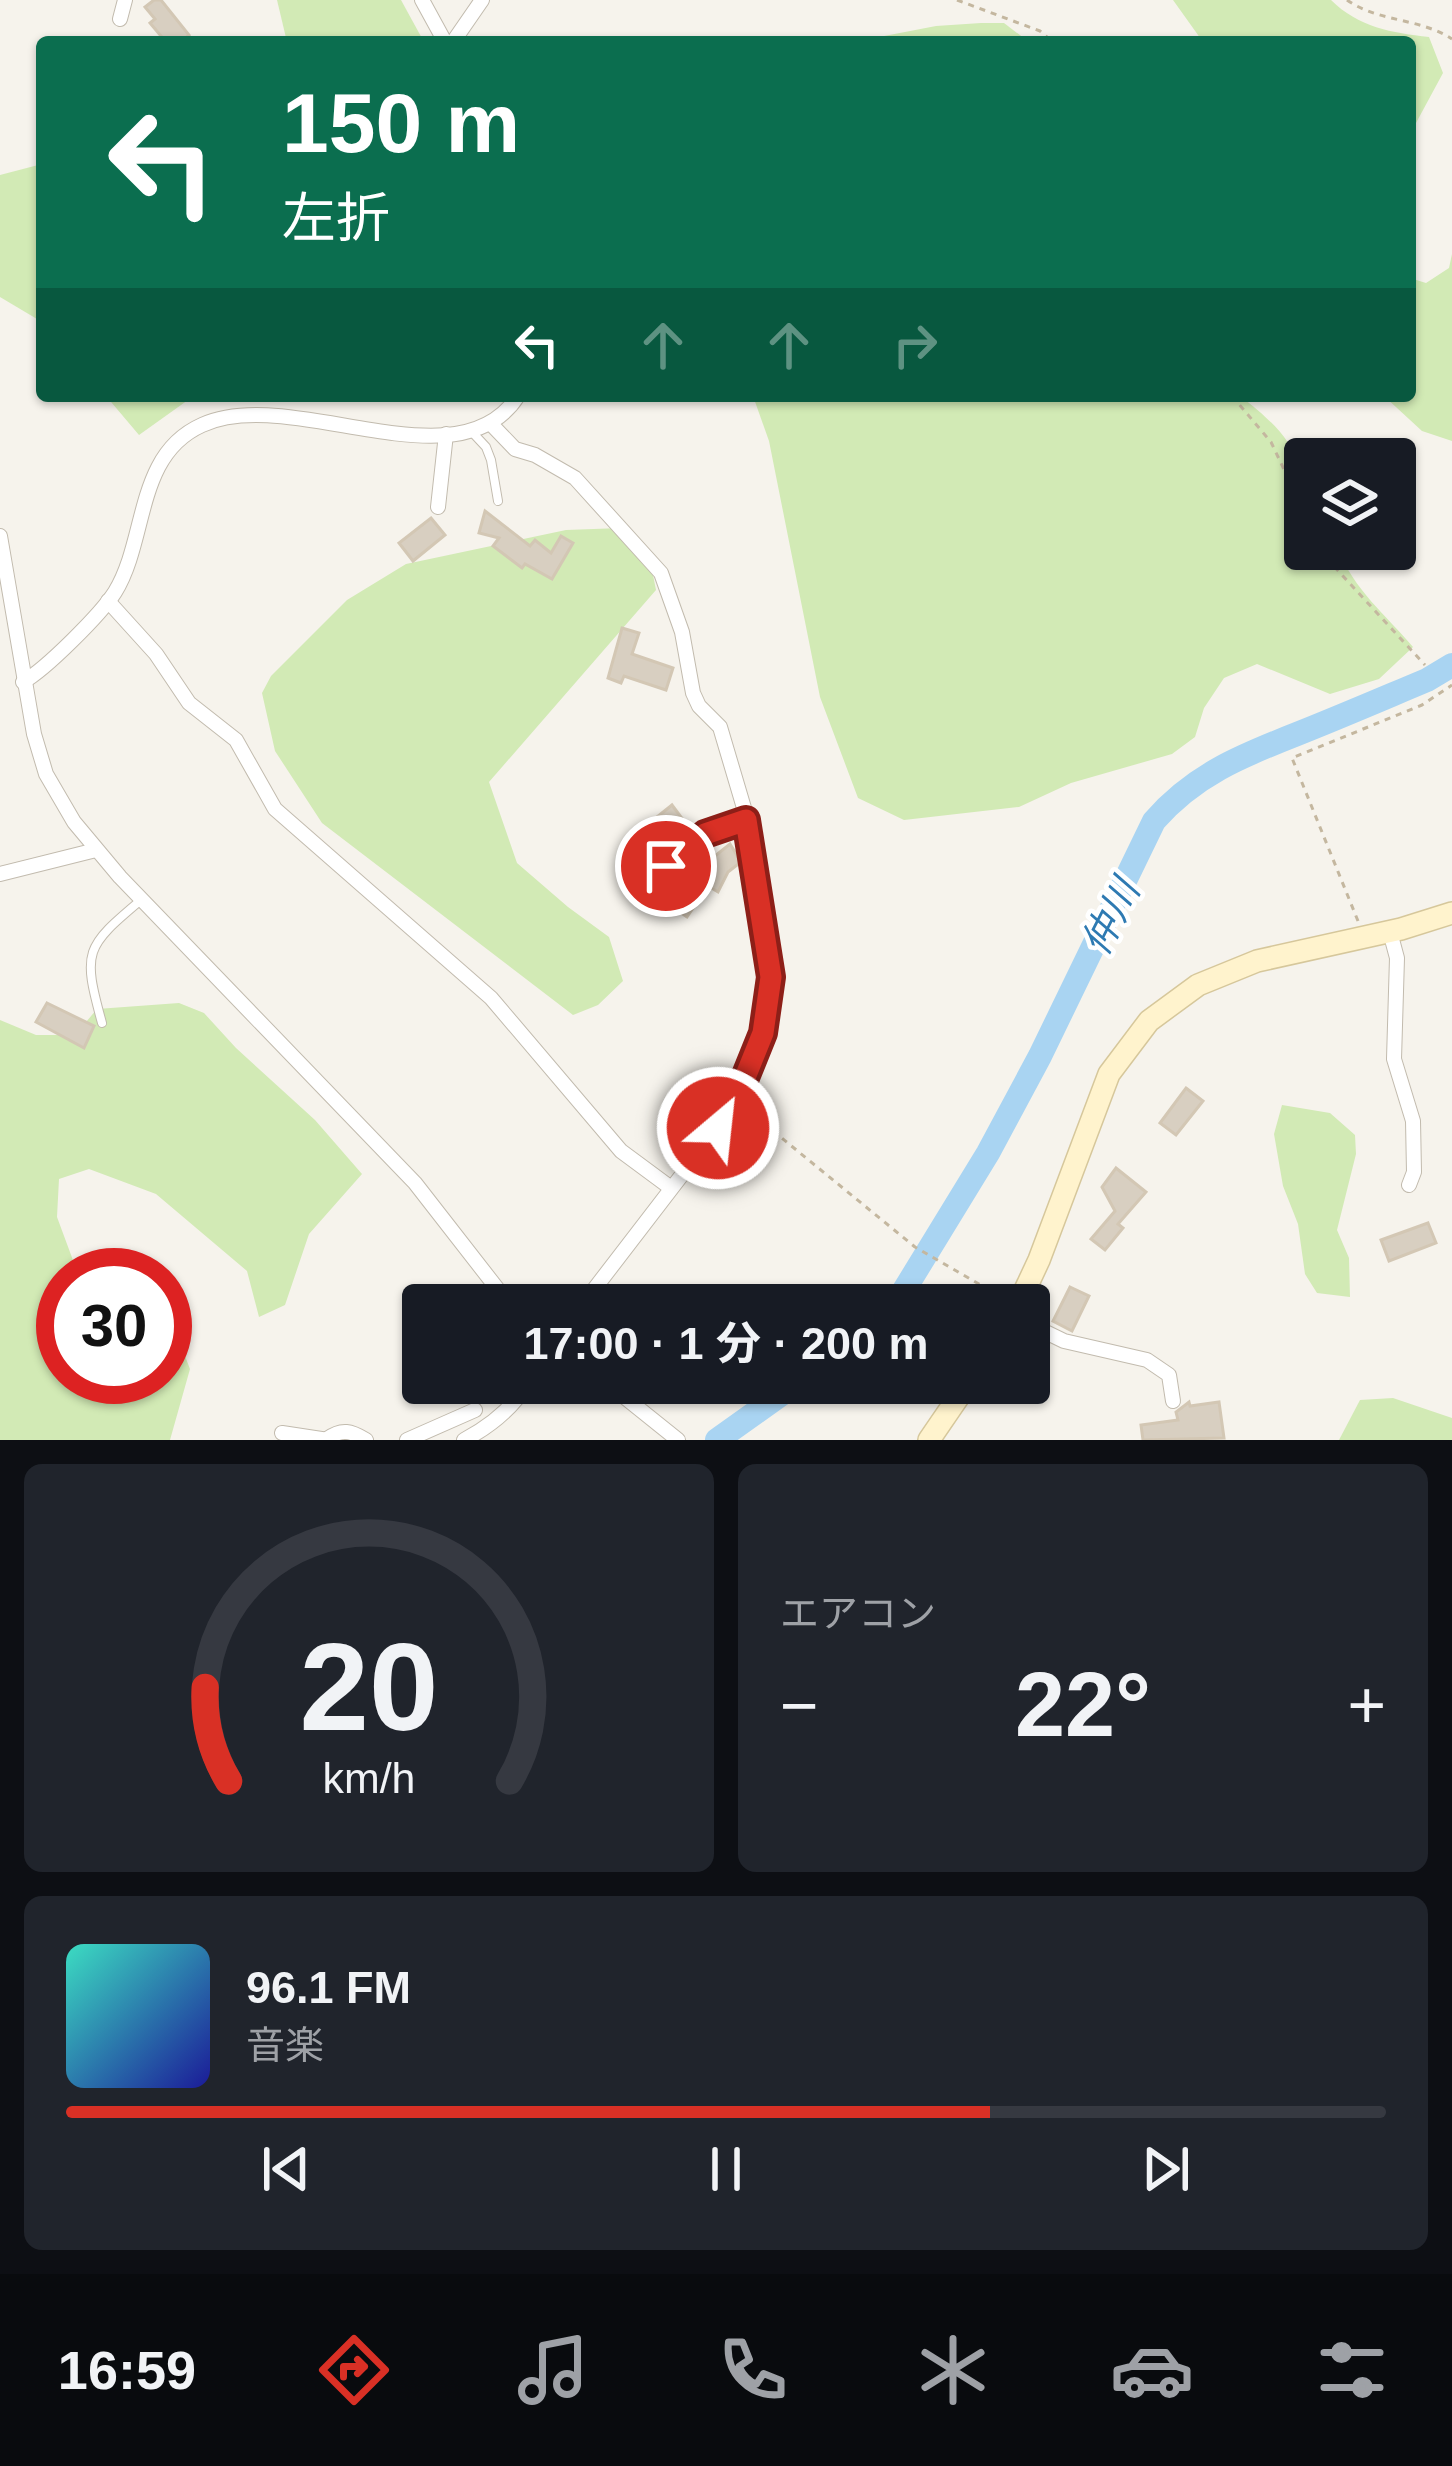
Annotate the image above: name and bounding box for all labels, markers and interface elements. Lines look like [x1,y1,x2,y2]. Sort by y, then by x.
text: 150 m [282,76,520,170]
icon: left [84,84,240,240]
text: 左折 [282,188,390,248]
icon: left [504,312,570,378]
icon: ahead [630,312,696,378]
icon: ahead [756,312,822,378]
icon: right [882,312,948,378]
map controls [1284,438,1416,570]
button: layers [1284,438,1416,570]
pin [615,815,717,917]
icon: arrive [633,833,699,899]
water label: 仲川 [1074,869,1149,962]
position arrow [655,1065,781,1191]
speed limit sign: 30 [36,1248,192,1404]
text: 17:00 · 1 分 · 200 m [523,1318,929,1369]
text: エアコン [780,1592,936,1635]
text: 20 [300,1617,438,1756]
text: 22° [1015,1655,1151,1755]
text: − [780,1668,819,1742]
text: + [1347,1668,1386,1742]
text: km/h [323,1754,415,1802]
text: 96.1 FM [246,1962,411,2013]
text: 音楽 [246,2024,324,2067]
icon: previous [253,2136,319,2202]
icon: pause [693,2136,759,2202]
icon: next [1133,2136,1199,2202]
icon: directions [312,2328,396,2412]
icon: music [511,2328,595,2412]
icon: phone [711,2328,795,2412]
icon: climate [911,2328,995,2412]
icon: car [1110,2328,1194,2412]
icon: filters [1310,2328,1394,2412]
text: 16:59 [58,2340,196,2400]

